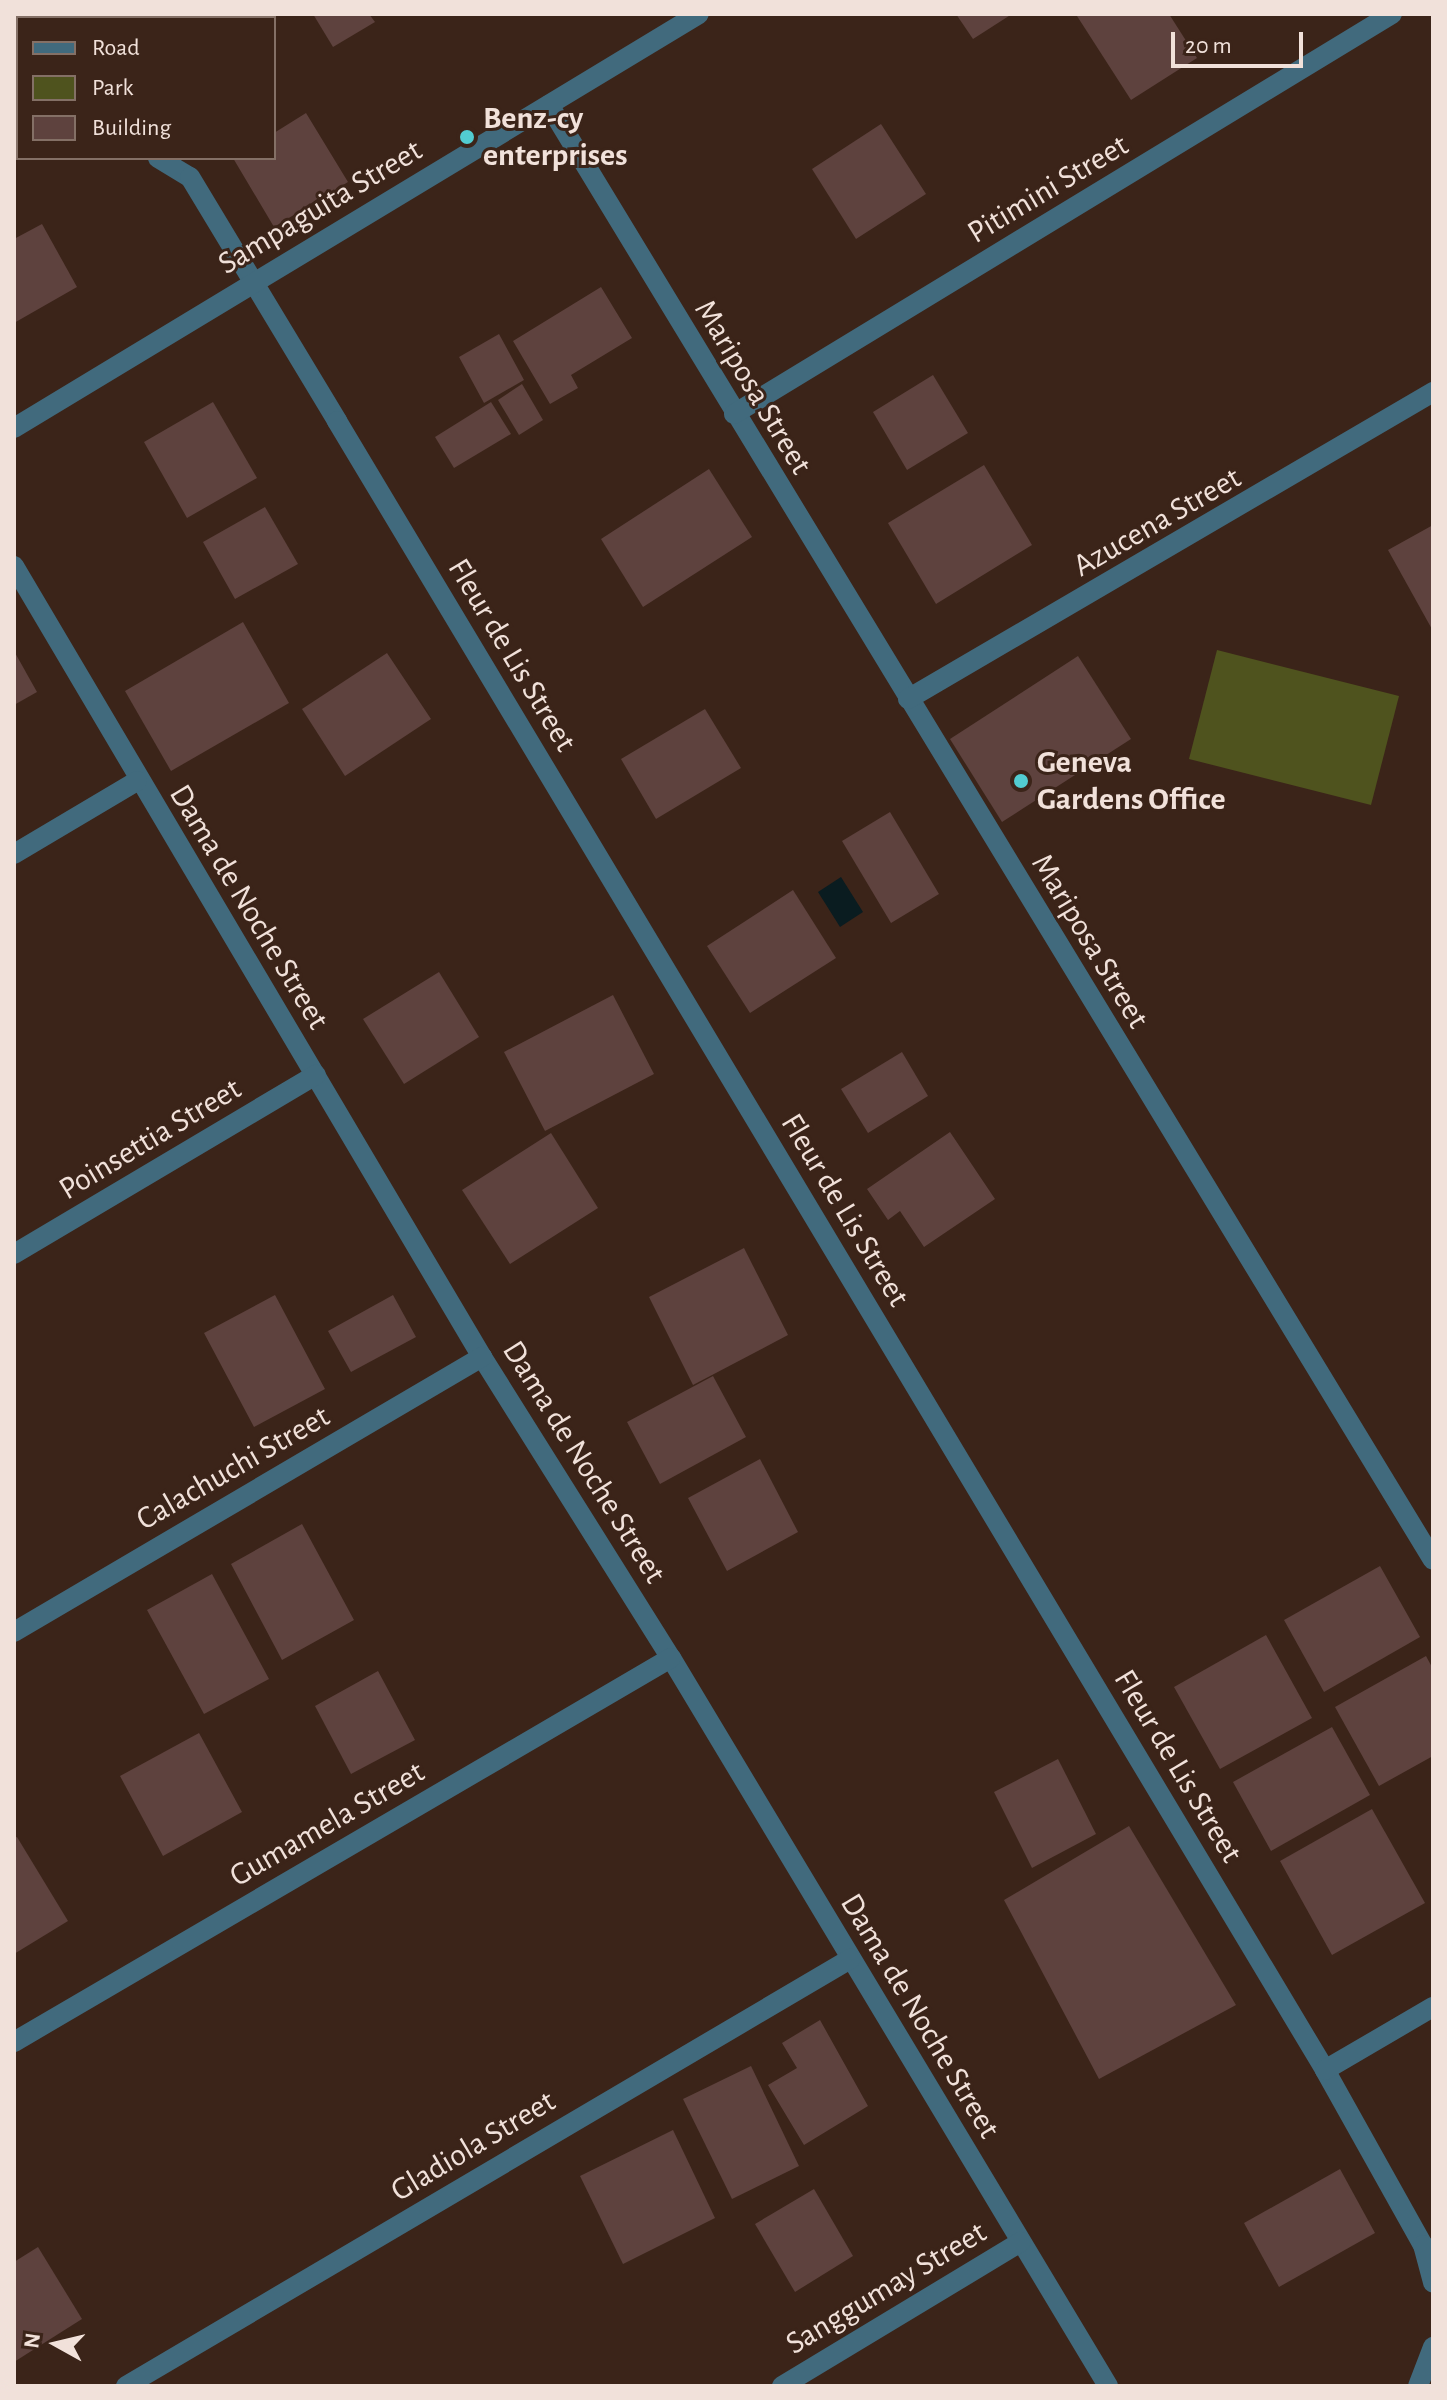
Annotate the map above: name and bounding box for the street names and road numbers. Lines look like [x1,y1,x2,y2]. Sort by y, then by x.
street label: Pitimini Street [961,126,1135,252]
street label: Sampaguita Street [211,131,429,283]
street label: Mariposa Street [686,293,820,481]
street label: Azucena Street [1066,459,1248,585]
street label: Fleur de Lis Street [439,552,585,758]
street label: Dama de Noche Street [161,778,337,1036]
street label: Mariposa Street [1023,847,1157,1035]
street label: Poinsettia Street [52,1070,248,1208]
street label: Fleur de Lis Street [772,1107,918,1313]
street label: Dama de Noche Street [494,1334,674,1590]
street label: Calachuchi Street [130,1397,336,1539]
street label: Fleur de Lis Street [1105,1663,1251,1869]
street label: Gumamela Street [223,1753,431,1895]
street label: Dama de Noche Street [832,1887,1008,2145]
street label: Gladiola Street [384,2082,562,2210]
street label: Sanggumay Street [779,2213,993,2363]

